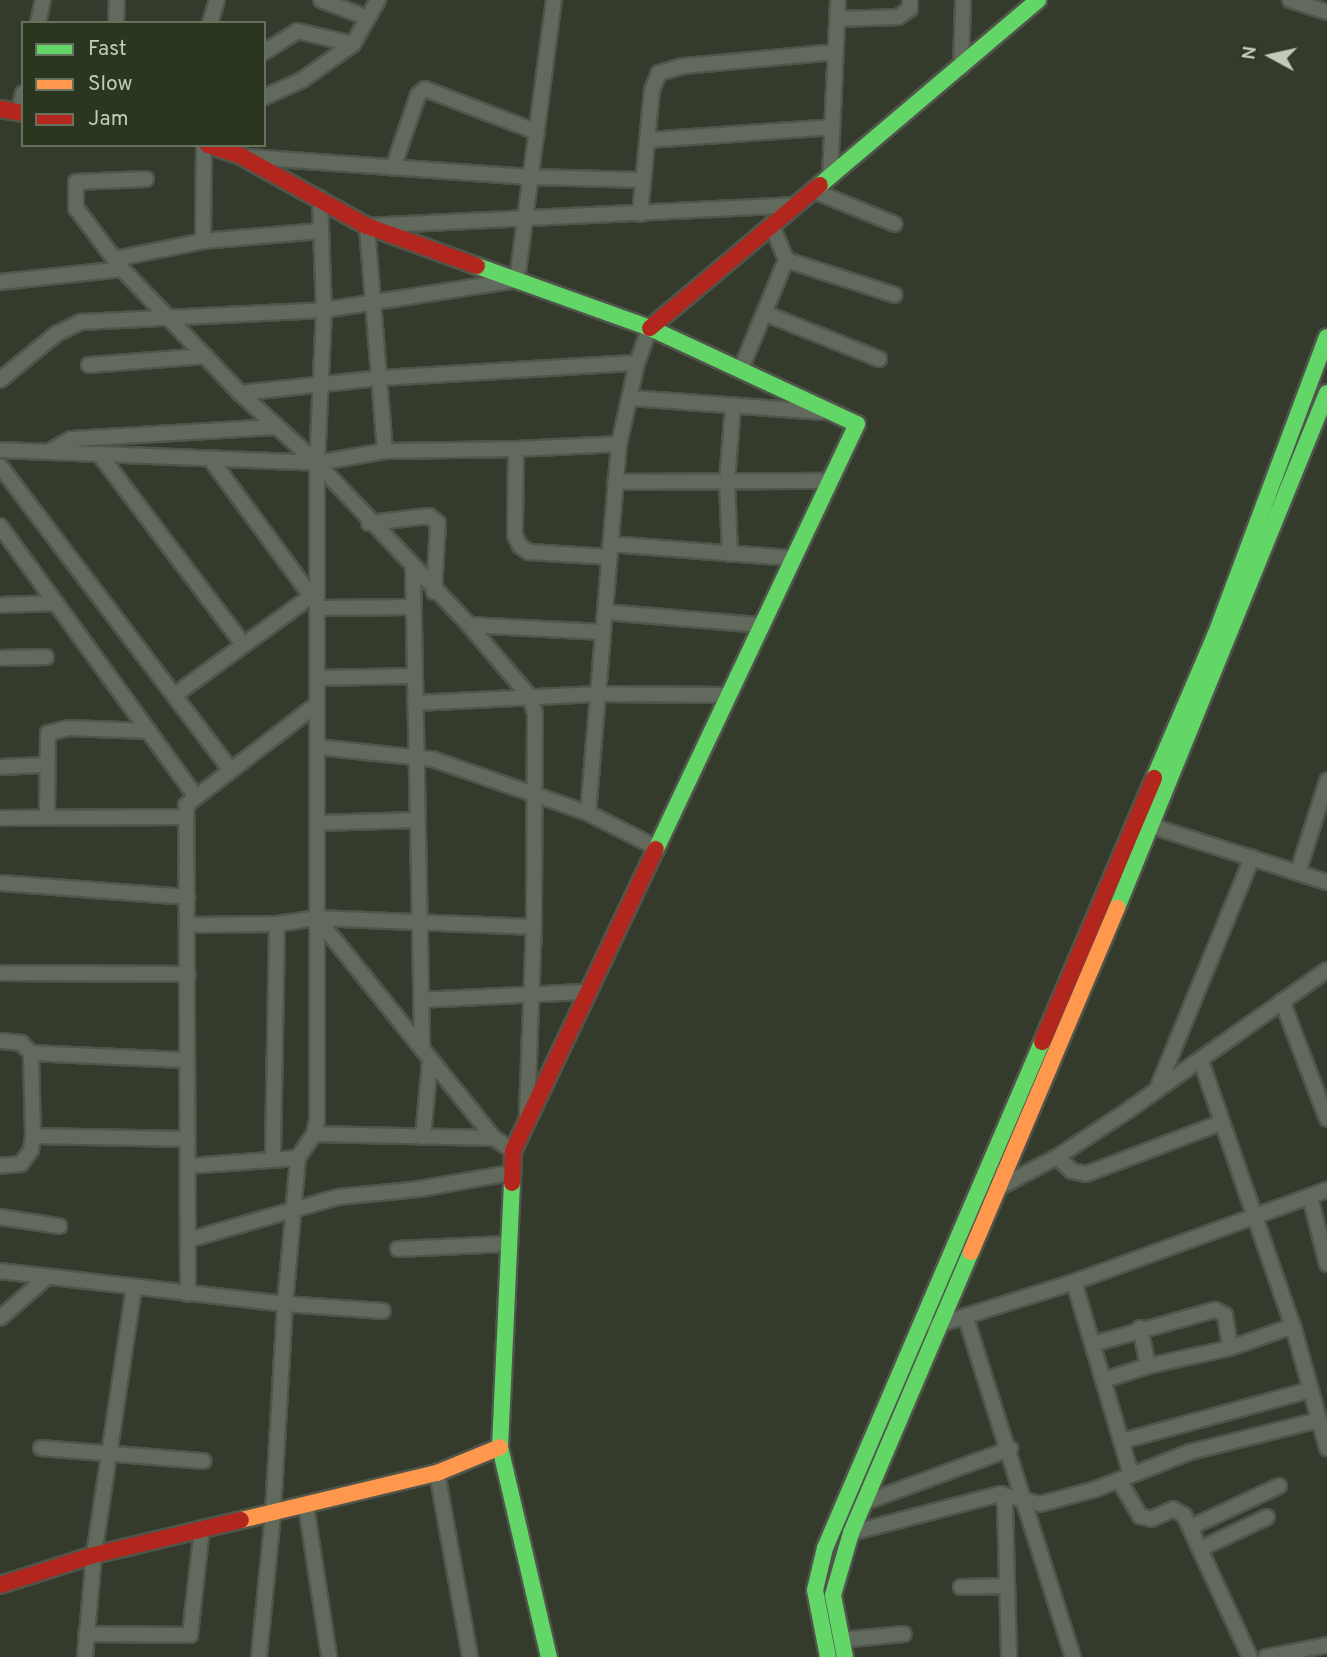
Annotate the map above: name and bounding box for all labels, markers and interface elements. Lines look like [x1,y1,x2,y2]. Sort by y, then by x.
legend [21,21,266,147]
north arrow [1236,21,1306,91]
text: Fast [88,36,127,63]
text: N [1237,45,1263,62]
text: Slow [88,71,133,98]
text: Jam [88,106,129,133]

